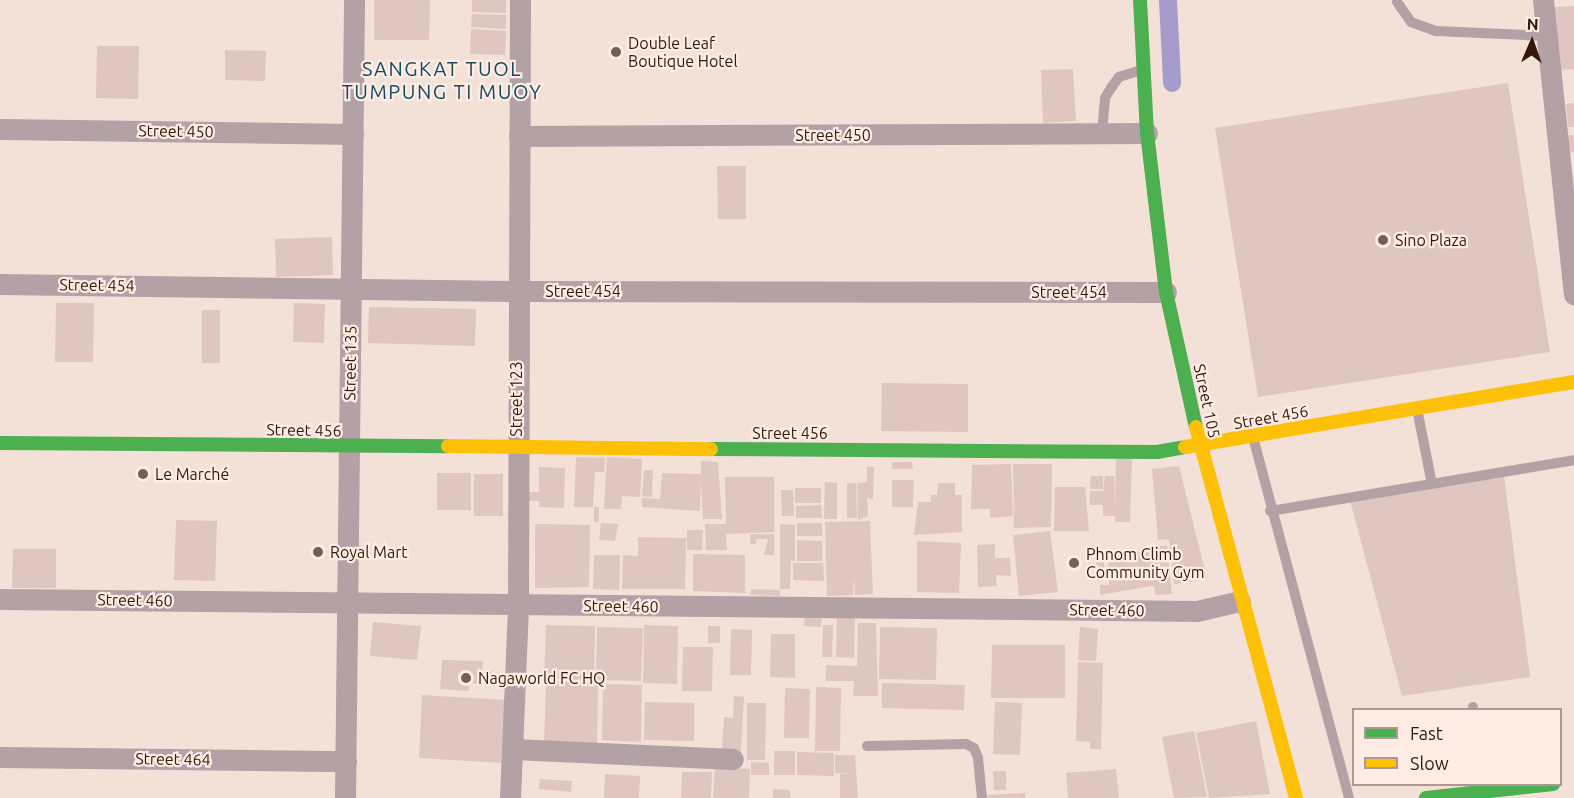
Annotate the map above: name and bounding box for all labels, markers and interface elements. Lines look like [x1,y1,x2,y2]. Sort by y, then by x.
north arrow [1502,12,1562,72]
text: N [1526,15,1539,33]
place label: Double Leaf Boutique Hotel [628,33,738,71]
marker: Double Leaf Boutique Hotel [609,45,623,59]
district label: SANGKAT TUOL TUMPUNG TI MUOY [342,56,542,103]
street label: Street 450 [138,121,214,141]
street label: Street 450 [795,125,871,145]
place label: Sino Plaza [1395,230,1467,250]
marker: Sino Plaza [1376,233,1390,247]
street label: Street 454 [59,275,135,295]
street label: Street 454 [545,281,621,301]
street label: Street 454 [1031,282,1107,302]
street label: Street 135 [340,325,360,401]
street label: Street 123 [506,361,526,437]
street label: Street 105 [1190,362,1224,440]
street label: Street 456 [1232,401,1310,433]
street label: Street 456 [266,420,342,440]
street label: Street 456 [752,423,828,443]
place label: Le Marché [155,464,229,484]
marker: Le Marché [136,467,150,481]
place label: Royal Mart [330,542,408,562]
place label: Phnom Climb Community Gym [1086,544,1205,582]
marker: Royal Mart [311,545,325,559]
marker: Phnom Climb Community Gym [1067,556,1081,570]
street label: Street 460 [97,590,173,610]
street label: Street 460 [583,596,659,616]
street label: Street 460 [1069,600,1145,620]
place label: Nagaworld FC HQ [478,668,606,688]
marker: Nagaworld FC HQ [459,671,473,685]
legend [1352,708,1562,786]
text: Fast [1410,723,1443,743]
street label: Street 464 [135,749,211,769]
text: Slow [1410,753,1449,773]

